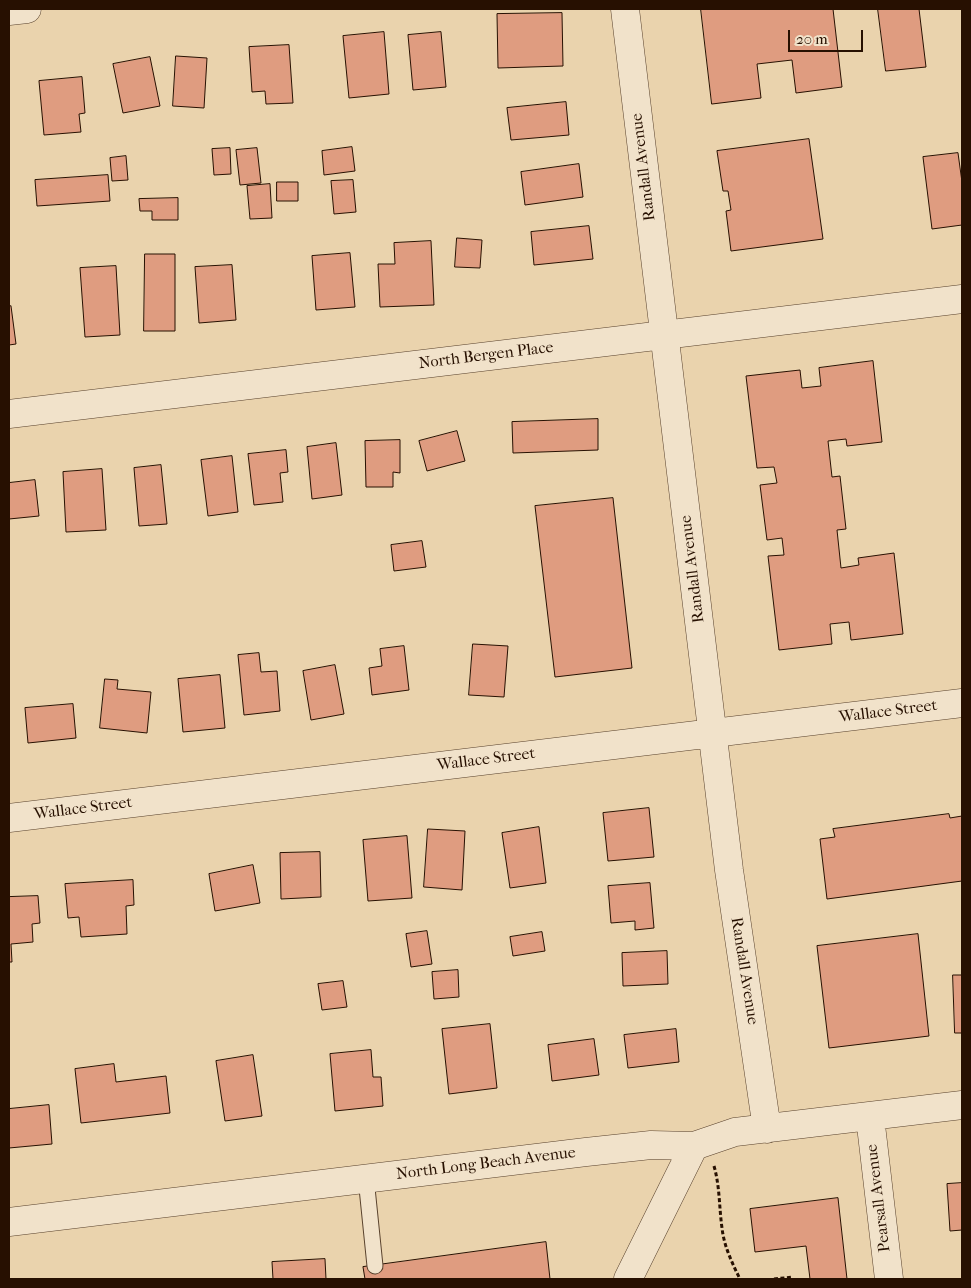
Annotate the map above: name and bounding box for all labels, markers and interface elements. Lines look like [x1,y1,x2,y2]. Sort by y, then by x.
scale bar [791,20,866,52]
text: 20 m [796,30,828,48]
street label: Randall Avenue [628,112,660,222]
street label: North Bergen Place [418,338,554,374]
street label: Randall Avenue [677,514,709,624]
street label: Wallace Street [838,696,938,728]
street label: Wallace Street [436,744,536,776]
street label: Wallace Street [33,793,133,825]
street label: Randall Avenue [726,916,762,1026]
street label: North Long Beach Avenue [395,1143,577,1185]
street label: Pearsall Avenue [863,1143,895,1253]

